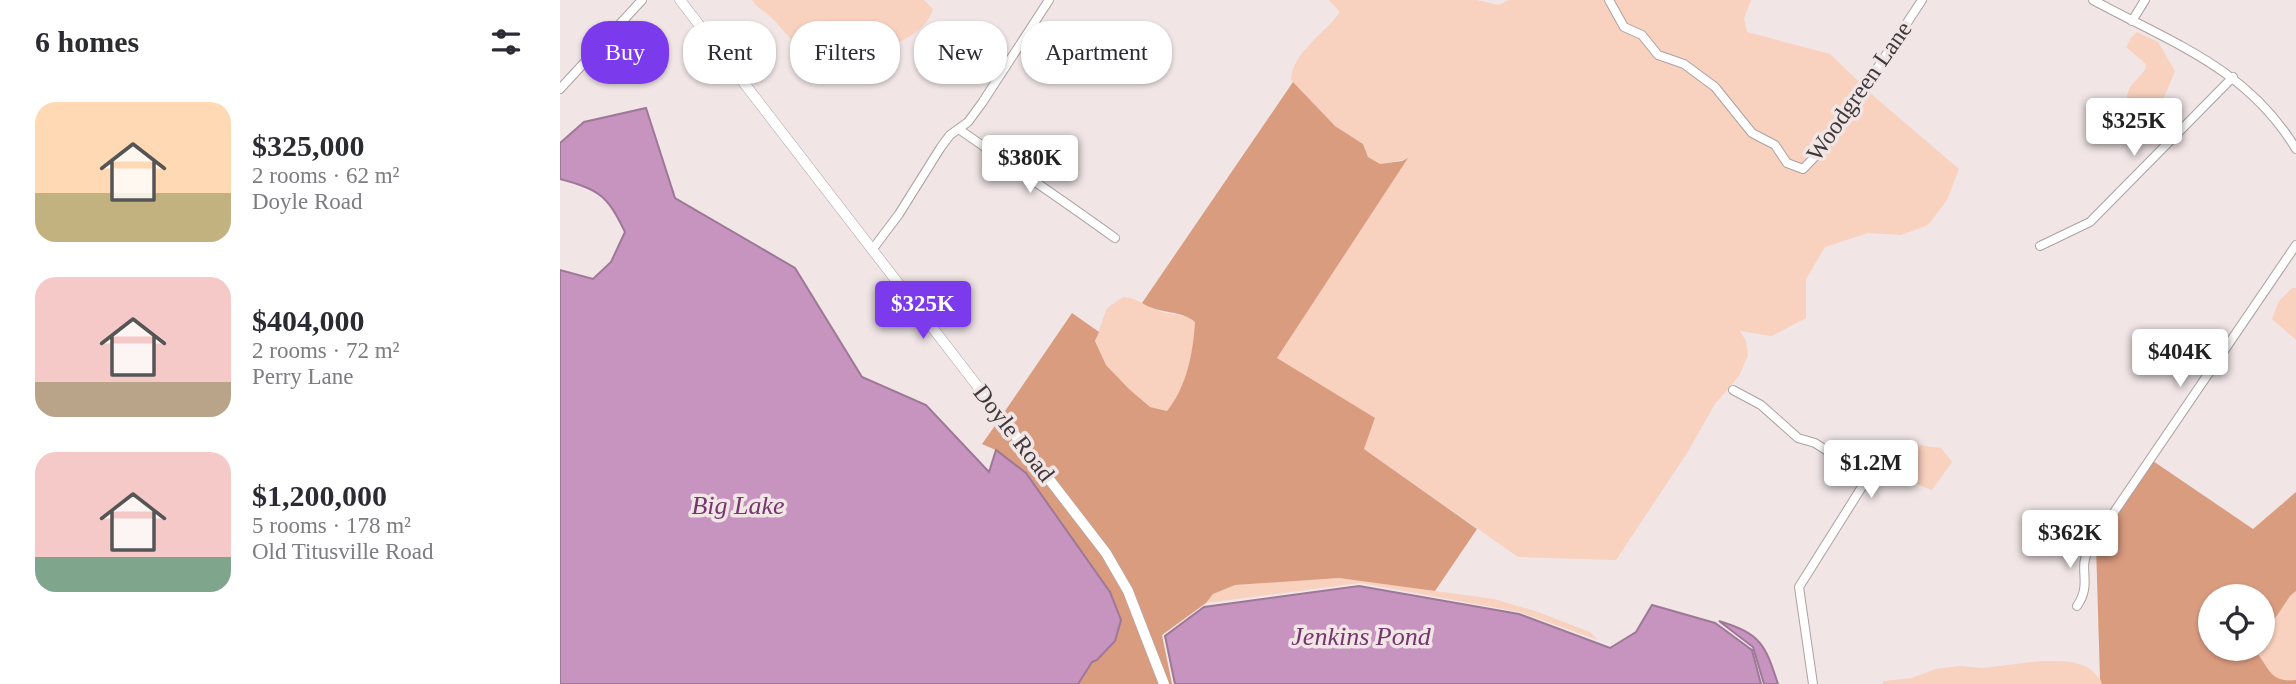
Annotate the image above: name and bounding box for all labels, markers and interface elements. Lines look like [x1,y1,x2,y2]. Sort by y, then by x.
street label: Woodgreen Lane [1801,16,1917,166]
chip: Buy [581,21,669,84]
chip: Rent [683,21,776,84]
chip: Filters [790,21,900,84]
chip: New [914,21,1007,84]
chip: Apartment [1021,21,1172,84]
icon: filters [487,23,525,61]
text: 6 homes [35,25,139,58]
pin: $325K [2085,99,2183,158]
text: $325K [2102,108,2166,133]
text: $325,000 [252,129,365,162]
icon: home [91,130,175,214]
pin: $380K [981,136,1079,195]
text: $380K [998,145,1062,170]
text: 2 rooms · 62 m² [252,163,399,188]
text: Doyle Road [252,189,363,214]
pin: $325K [874,282,972,341]
text: $325K [891,291,955,316]
text: $404,000 [252,304,365,337]
icon: home [91,305,175,389]
pin: $404K [2131,330,2229,389]
text: 2 rooms · 72 m² [252,338,399,363]
text: $404K [2148,339,2212,364]
text: Perry Lane [252,364,354,389]
street label: Doyle Road [968,380,1060,486]
pin: $1.2M [1822,440,1920,500]
text: $1.2M [1840,450,1902,475]
text: $1,200,000 [252,479,387,512]
icon: home [91,480,175,564]
water label: Big Lake [691,491,785,520]
pin: $362K [2021,510,2119,570]
text: 5 rooms · 178 m² [252,513,411,538]
text: $362K [2038,520,2102,545]
text: Old Titusville Road [252,539,433,564]
map controls [2198,584,2275,661]
button: locate [2198,584,2275,661]
water label: Jenkins Pond [1291,622,1432,651]

